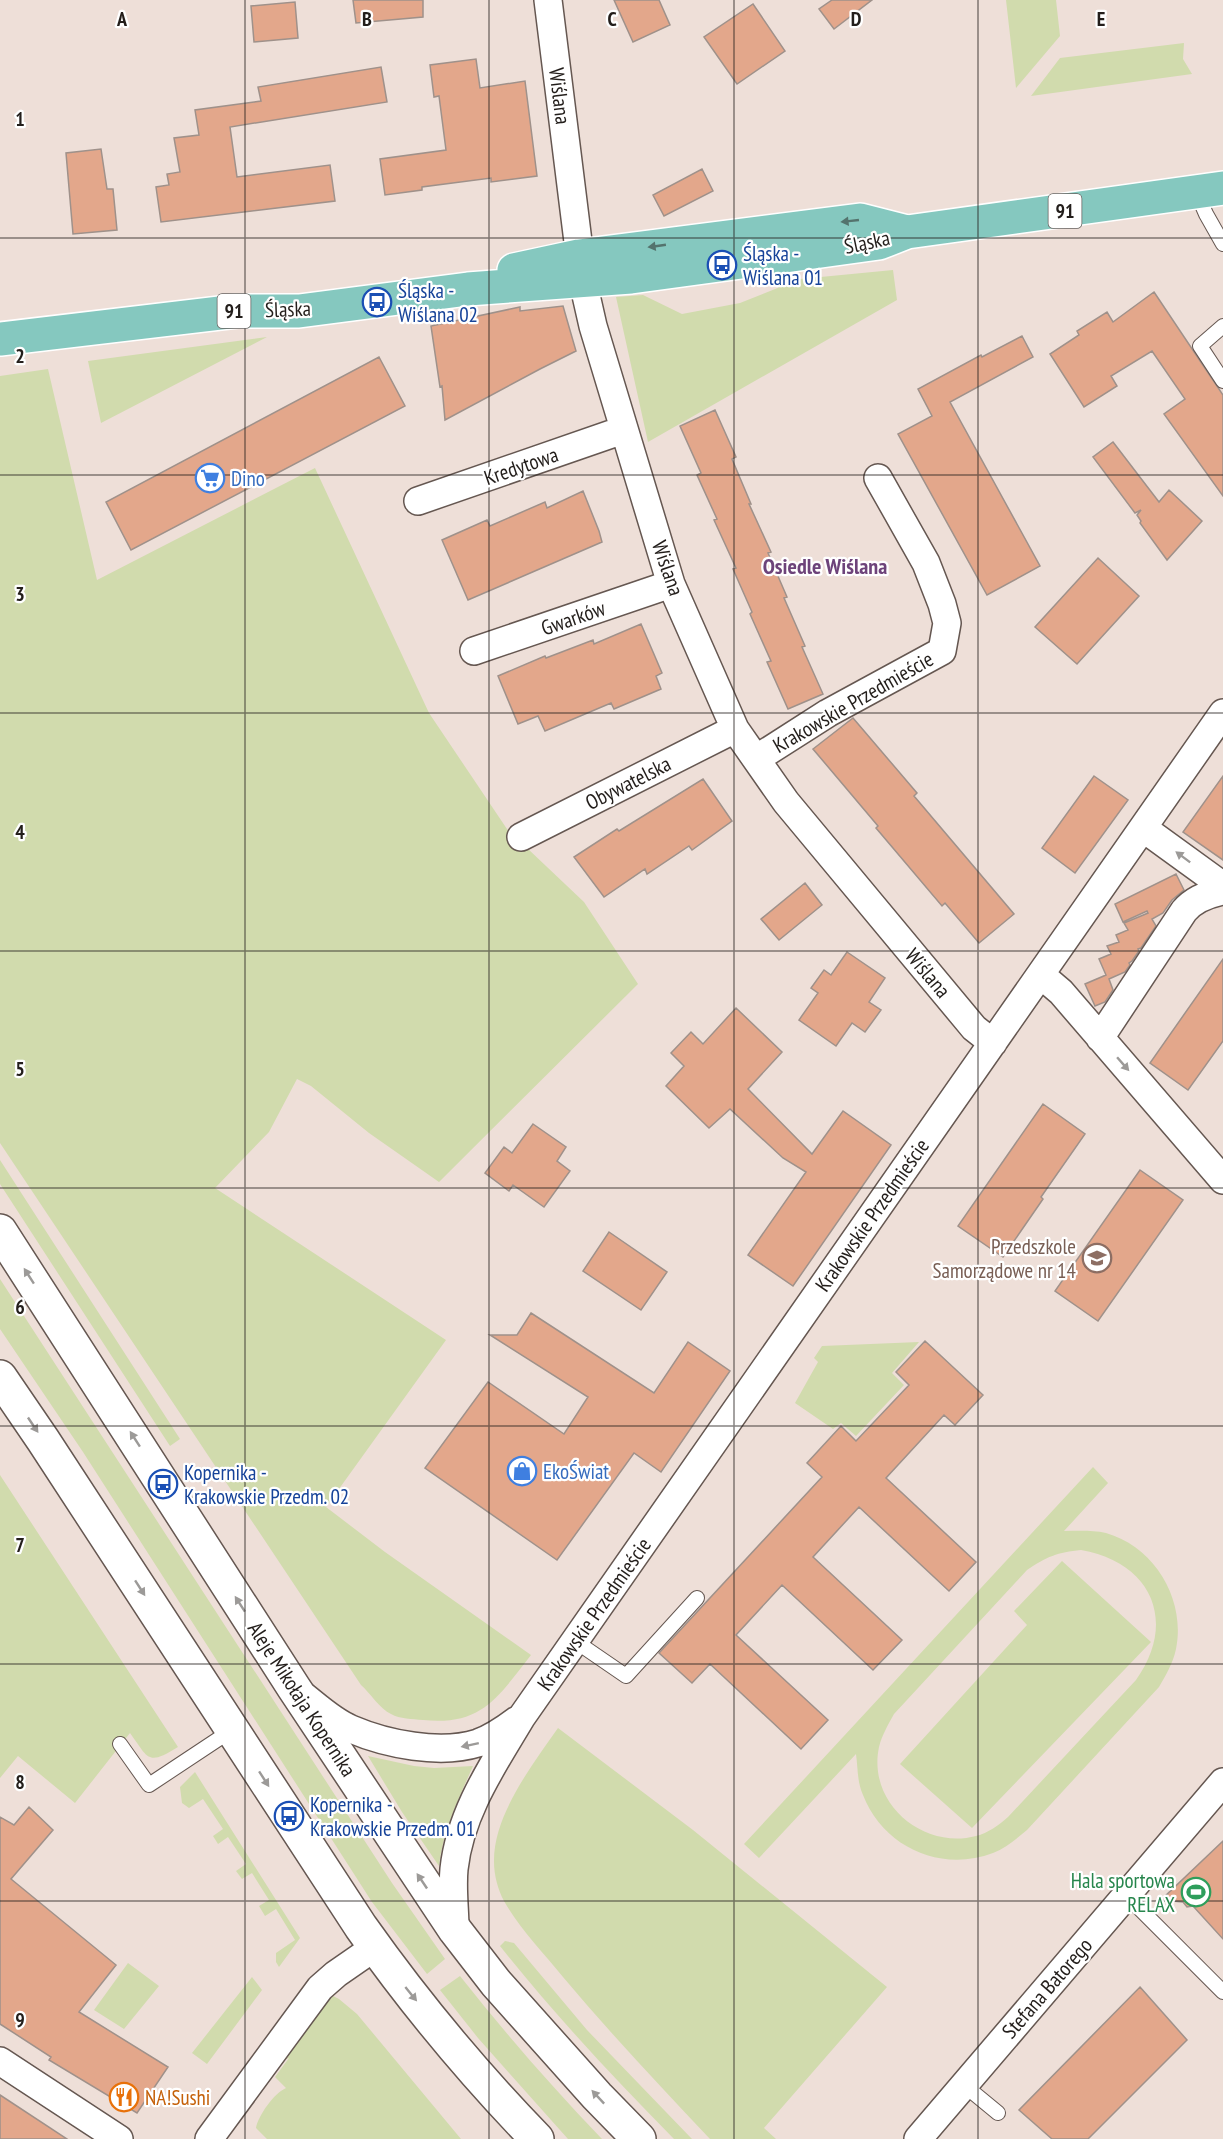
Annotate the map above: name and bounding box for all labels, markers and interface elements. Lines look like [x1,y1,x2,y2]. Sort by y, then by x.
text: A [116,6,128,32]
text: B [362,6,372,32]
text: C [607,6,617,32]
text: D [851,6,862,32]
text: E [1097,6,1105,32]
street label: Wiślana [543,66,577,126]
text: 1 [15,106,25,132]
road number: 91 [1048,194,1082,228]
one-way arrow [841,216,860,226]
street label: Śląska [842,224,892,260]
place label: Śląska - Wiślana 01 [743,240,823,291]
one-way arrow [647,241,666,250]
bus stop icon: Śląska - Wiślana 01 [706,249,738,281]
place label: Śląska - Wiślana 02 [398,277,478,328]
bus stop icon: Śląska - Wiślana 02 [361,286,393,318]
road number: 91 [218,294,250,328]
street label: Śląska [265,295,311,323]
text: 2 [15,343,25,369]
street label: Kredytowa [480,441,562,491]
supermarket icon: Dino [194,462,226,494]
place label: Dino [231,465,265,492]
street label: Wiślana [646,537,690,599]
district label: Osiedle Wiślana [763,552,887,580]
text: 3 [15,581,25,607]
street label: Gwarków [537,594,609,642]
street label: Krakowskie Przedmieście [768,645,938,759]
street label: Obywatelska [581,750,675,816]
text: 4 [15,819,25,845]
one-way arrow [1175,851,1191,863]
street label: Wiślana [899,943,957,1003]
text: 5 [15,1056,25,1082]
one-way arrow [1116,1056,1129,1071]
street label: Krakowskie Przedmieście [809,1133,935,1297]
place label: Przedszkole Samorządowe nr 14 [933,1233,1077,1284]
school or university icon: Przedszkole Samorządowe nr 14 [1081,1242,1113,1274]
one-way arrow [23,1268,35,1284]
text: 6 [15,1294,25,1320]
one-way arrow [27,1417,39,1433]
one-way arrow [129,1431,140,1448]
shop icon: EkoŚwiat [506,1455,538,1487]
place label: EkoŚwiat [543,1458,609,1485]
place label: Kopernika - Krakowskie Przedm. 02 [184,1459,349,1510]
bus stop icon: Kopernika - Krakowskie Przedm. 02 [147,1468,179,1500]
text: 7 [15,1532,25,1558]
street label: Krakowskie Przedmieście [531,1532,657,1696]
one-way arrow [134,1580,145,1597]
one-way arrow [234,1596,246,1612]
street label: Aleje Mikołaja Kopernika [242,1616,362,1782]
one-way arrow [461,1740,479,1750]
text: 8 [15,1769,25,1795]
one-way arrow [258,1771,269,1787]
place label: Kopernika - Krakowskie Przedm. 01 [310,1791,475,1842]
bus stop icon: Kopernika - Krakowskie Przedm. 01 [273,1800,305,1832]
place label: Hala sportowa RELAX [1071,1867,1175,1918]
one-way arrow [416,1874,428,1890]
sports icon: Hala sportowa RELAX [1180,1876,1212,1908]
street label: Stefana Batorego [996,1932,1098,2044]
one-way arrow [404,1986,416,2001]
text: 9 [15,2007,25,2033]
restaurant icon: NA!Sushi [108,2081,140,2113]
place label: NA!Sushi [145,2084,210,2111]
one-way arrow [592,2090,606,2104]

